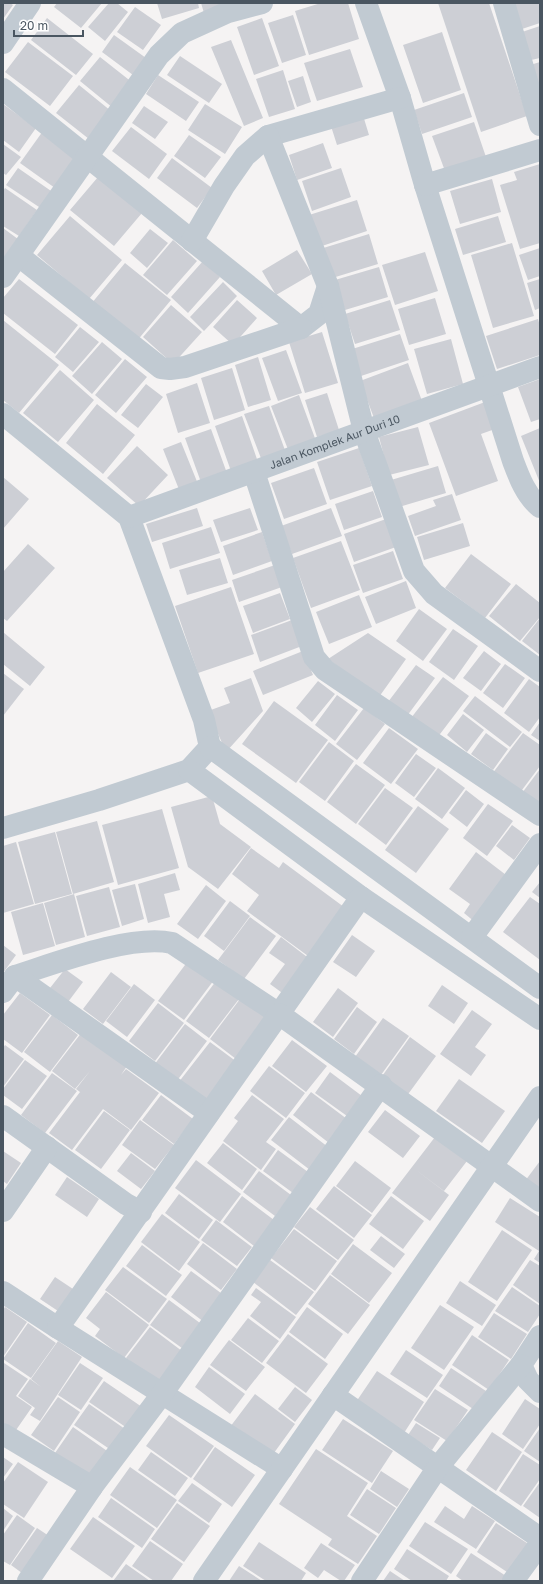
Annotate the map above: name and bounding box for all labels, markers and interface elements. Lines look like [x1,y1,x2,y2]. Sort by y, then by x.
scale bar [14,12,83,38]
text: 20 m [20,18,48,33]
street label: Jalan Komplek Aur Duri 10 [267,412,402,471]

